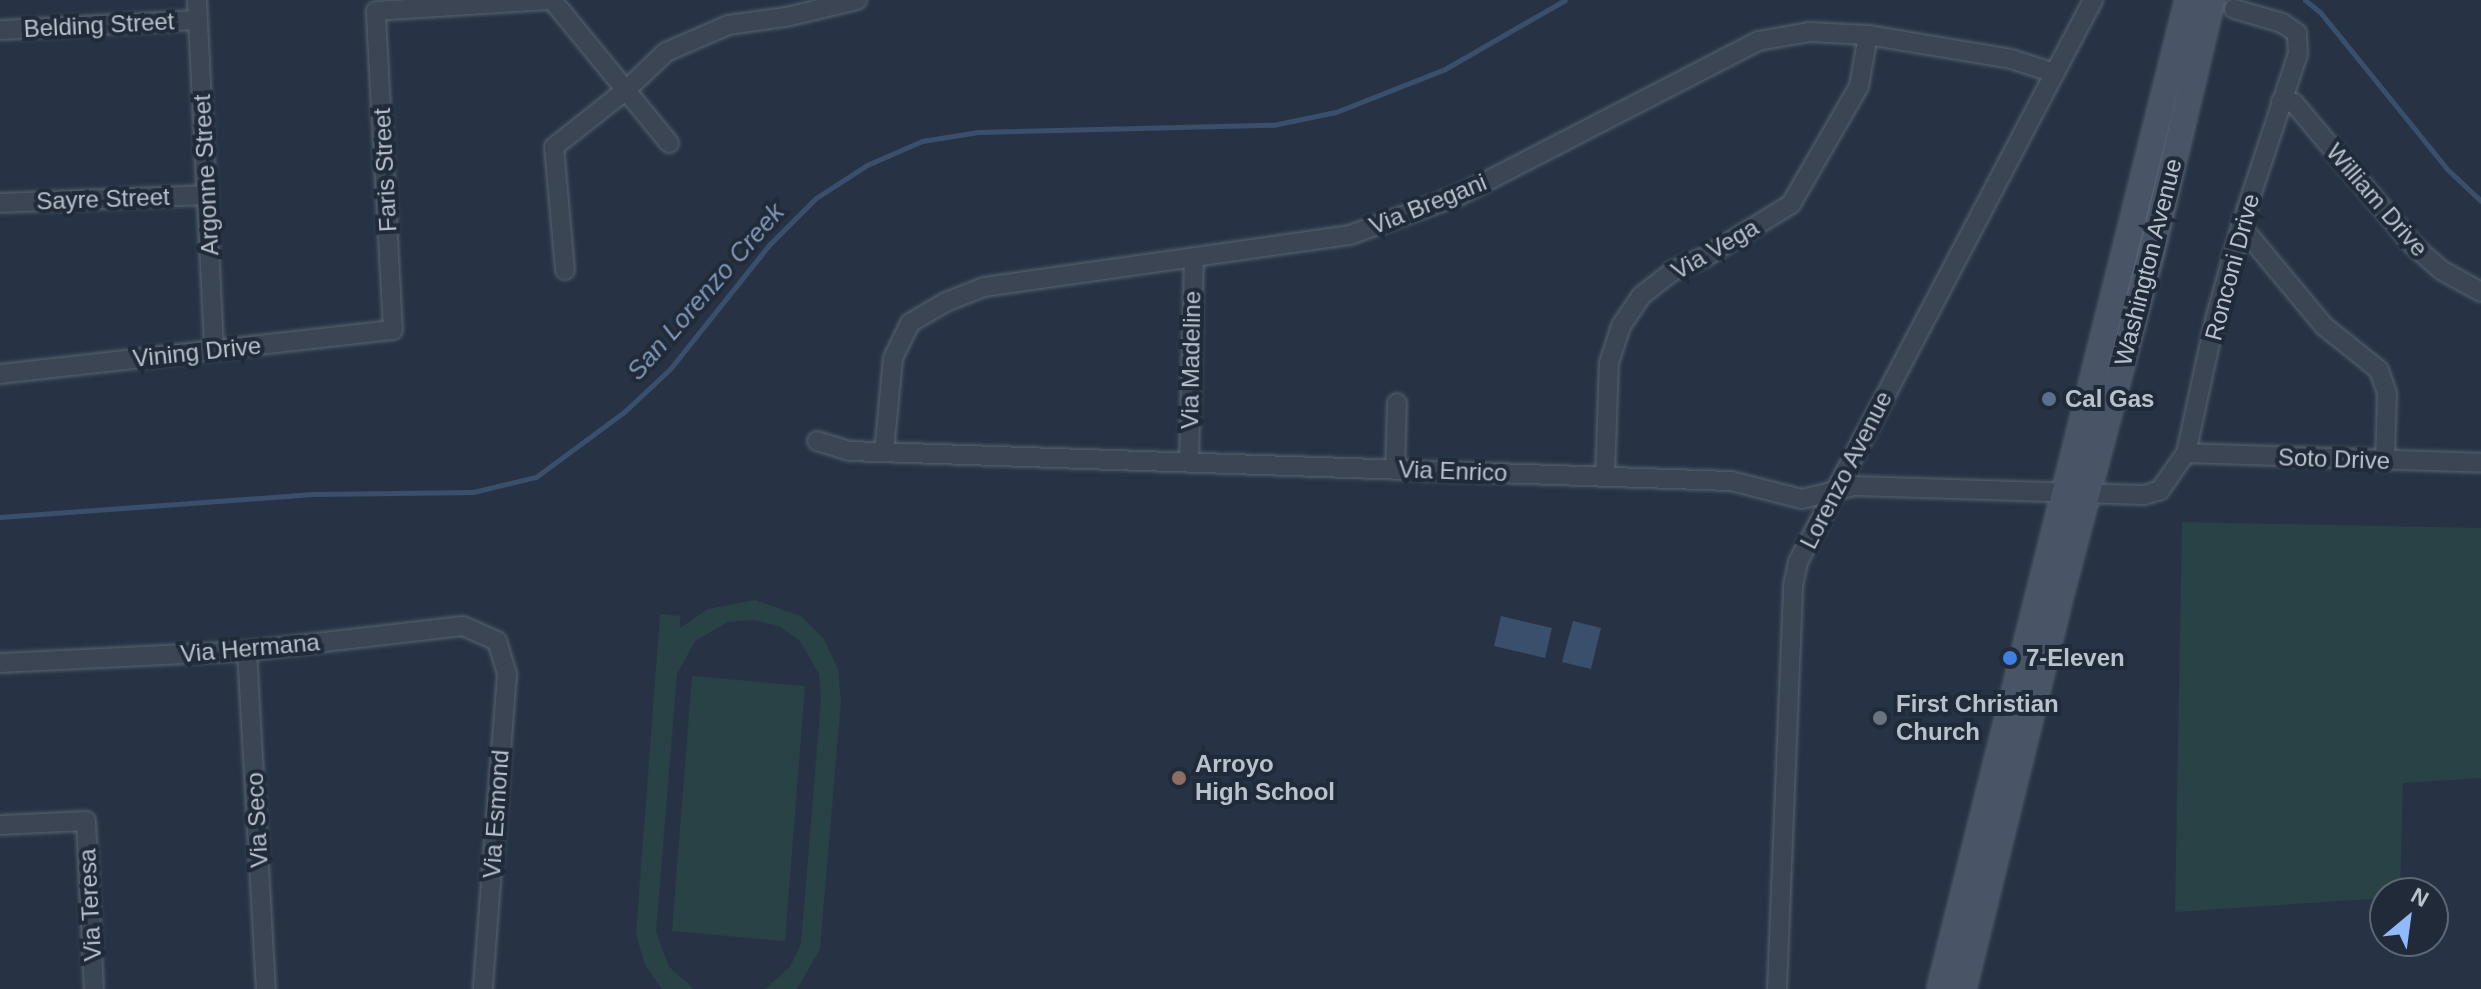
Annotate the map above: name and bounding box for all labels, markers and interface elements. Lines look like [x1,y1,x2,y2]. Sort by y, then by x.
street label: Belding Street [23,7,175,43]
street label: Argonne Street [187,94,225,256]
street label: Faris Street [367,107,403,233]
street label: William Drive [2320,138,2434,262]
street label: Washington Avenue [2108,155,2188,369]
street label: Via Bregani [1365,167,1491,241]
street label: Sayre Street [36,182,170,216]
street label: Ronconi Drive [2199,190,2265,344]
water label: San Lorenzo Creek [621,197,791,387]
street label: Via Vega [1666,213,1764,285]
street label: Via Madeline [1175,291,1207,429]
street label: Vining Drive [131,331,263,373]
place label: Cal Gas [2065,385,2154,413]
street label: Lorenzo Avenue [1794,386,1898,554]
marker: Cal Gas [2040,390,2058,408]
street label: Soto Drive [2278,443,2390,475]
street label: Via Enrico [1398,455,1508,487]
street label: Via Hermana [179,628,321,668]
place label: 7-Eleven [2026,644,2125,672]
marker: 7-Eleven [2001,649,2019,667]
place label: First Christian Church [1896,690,2059,746]
marker: First Christian Church [1871,709,1889,727]
street label: Via Esmond [477,749,515,879]
place label: Arroyo High School [1195,750,1335,806]
marker: Arroyo High School [1170,769,1188,787]
street label: Via Seco [240,771,274,869]
street label: Via Teresa [73,848,107,962]
north arrow [2369,877,2449,957]
text: N [2407,883,2433,912]

